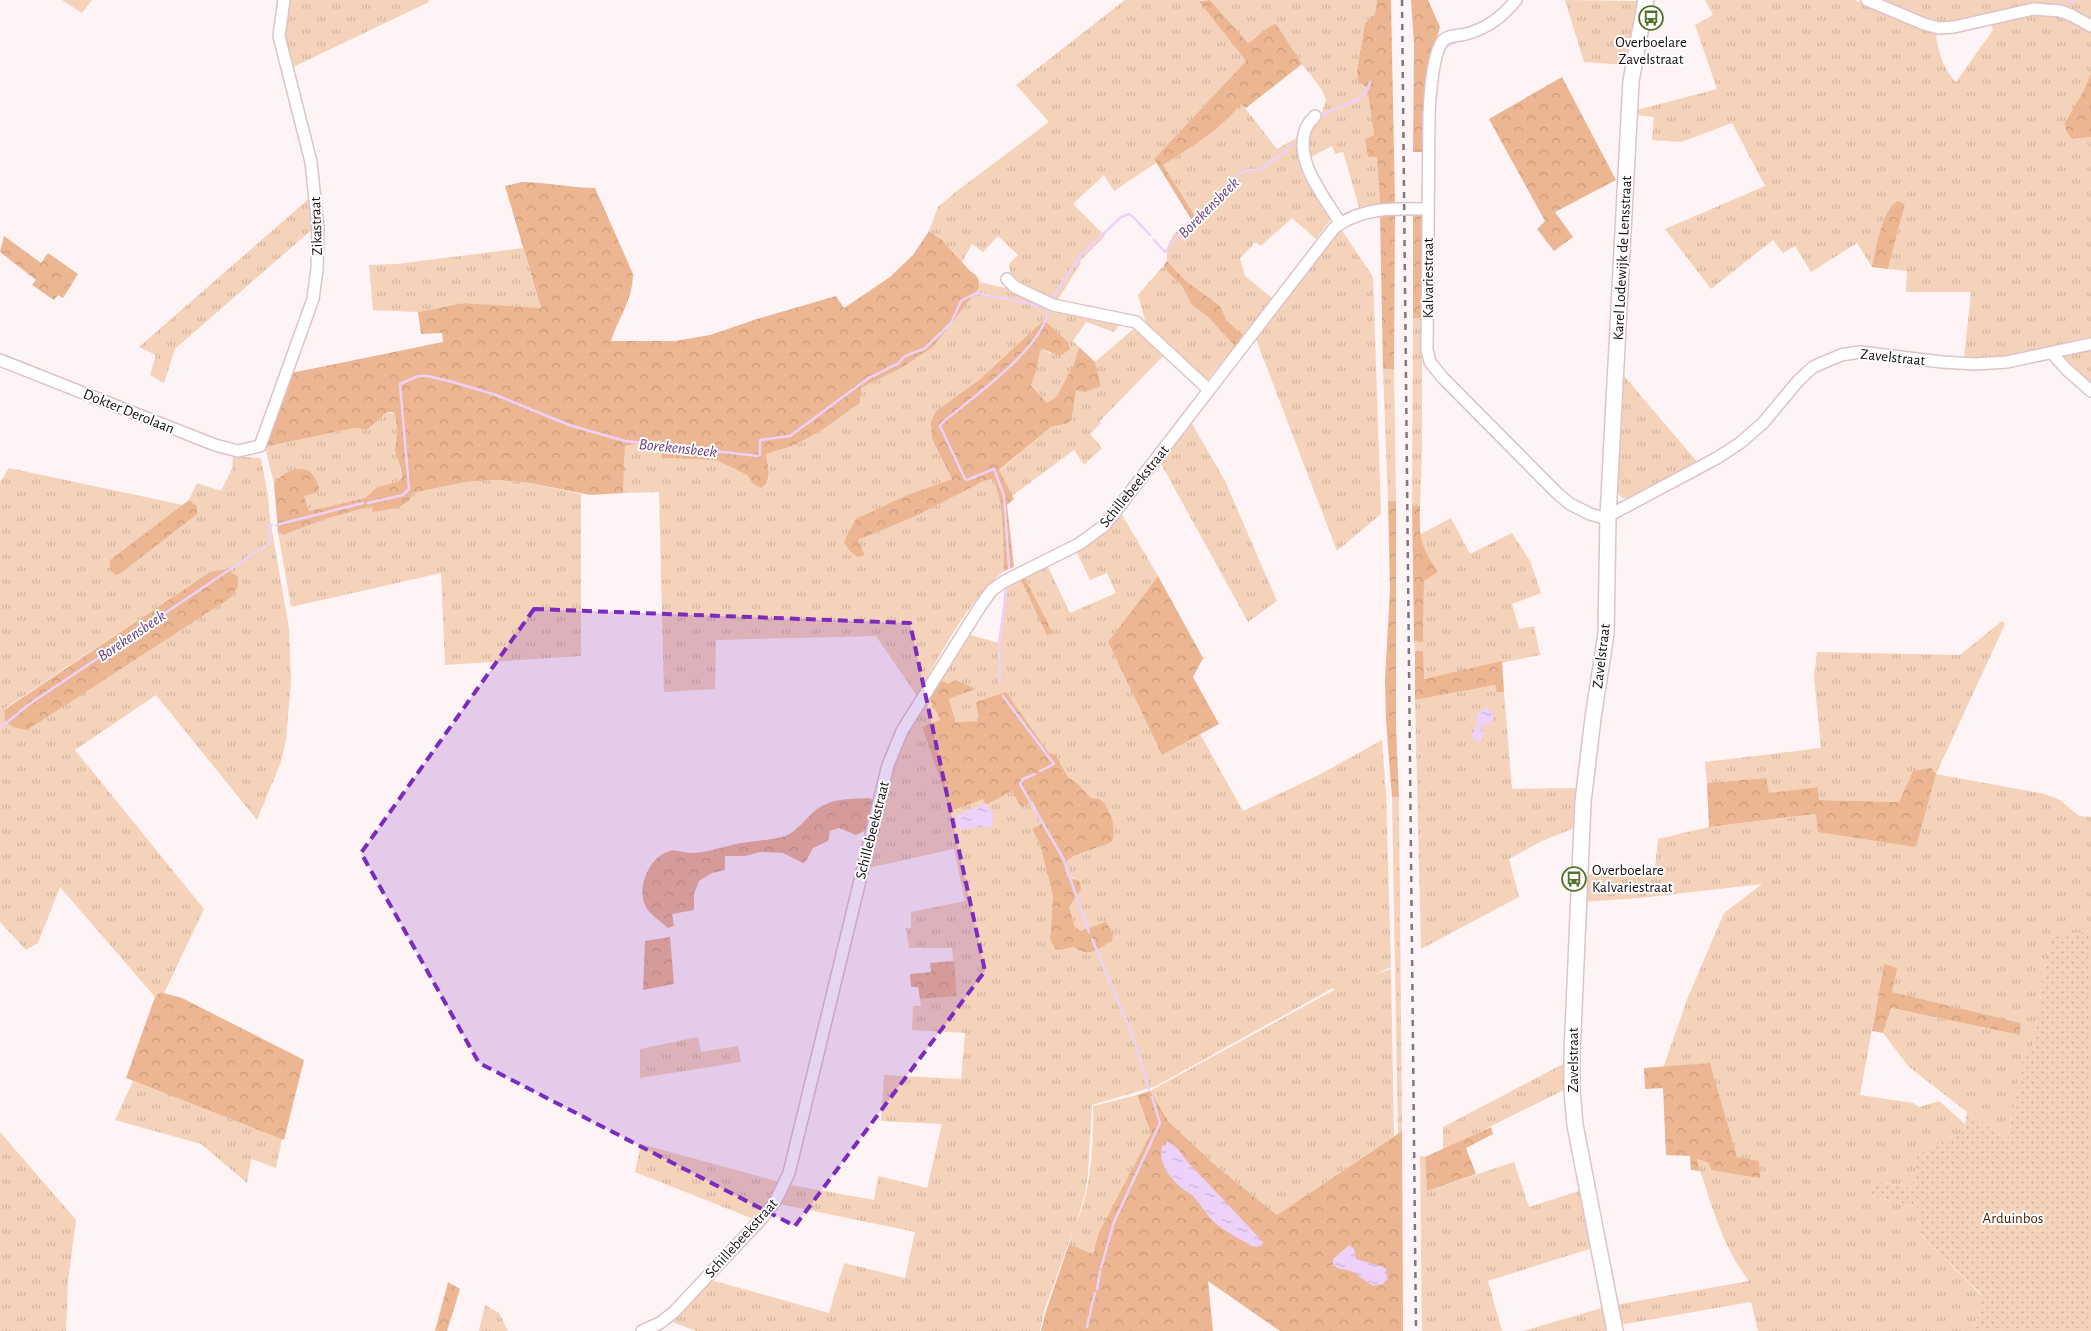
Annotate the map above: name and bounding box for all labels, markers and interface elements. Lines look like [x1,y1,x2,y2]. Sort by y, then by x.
bus stop icon: Overboelare Zavelstraat [1638,5,1664,31]
place label: Overboelare Zavelstraat [1615,35,1687,67]
water label: Borekensbeek [1175,174,1242,241]
street label: Karel Lodewijk de Lensstraat [1611,175,1634,341]
street label: Zikastraat [308,196,325,256]
street label: Kalvariestraat [1421,237,1436,318]
street label: Zavelstraat [1860,347,1926,368]
street label: Dokter Derolaan [81,386,176,437]
water label: Borekensbeek [638,436,718,460]
street label: Schillebeekstraat [1097,442,1172,530]
water label: Borekensbeek [95,607,168,664]
street label: Zavelstraat [1590,623,1613,689]
street label: Schillebeekstraat [853,779,892,881]
place label: Overboelare Kalvariestraat [1592,863,1673,895]
bus stop icon: Overboelare Kalvariestraat [1561,866,1587,892]
street label: Zavelstraat [1566,1027,1581,1093]
street label: Schillebeekstraat [702,1196,781,1281]
park label: Arduinbos [1983,1211,2043,1226]

